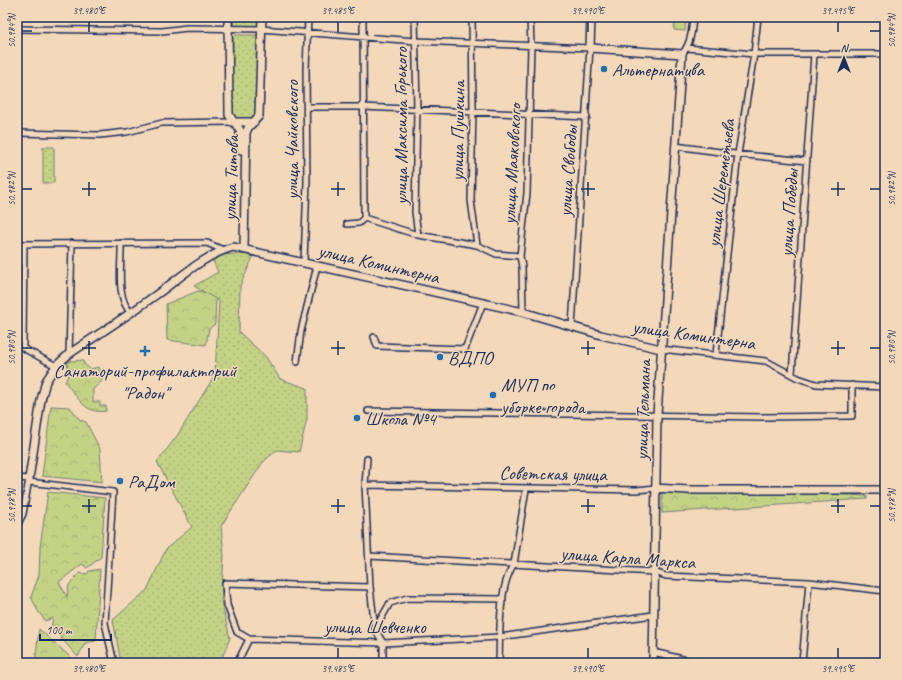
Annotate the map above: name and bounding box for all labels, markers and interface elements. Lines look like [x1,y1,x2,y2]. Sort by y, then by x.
text: 39.480°E [73,4,107,17]
text: 39.485°E [322,4,356,17]
text: 39.490°E [572,4,606,17]
text: 39.495°E [822,4,856,17]
text: 50.984°N [5,12,18,48]
text: 50.984°N [885,12,898,48]
north arrow [824,38,864,78]
text: N [841,41,850,55]
street label: улица Максима Горького [389,46,413,206]
place label: Альтернатива [612,58,706,82]
marker: Альтернатива [599,64,609,74]
street label: улица Пушкина [445,78,471,182]
street label: улица Чайковского [280,79,304,201]
street label: улица Маяковского [497,101,527,226]
street label: улица Шереметьева [701,117,741,249]
street label: улица Свободы [553,123,583,218]
street label: улица Титова [217,133,245,222]
street label: улица Победы [774,167,804,259]
text: 50.982°N [5,170,18,206]
text: 50.982°N [885,170,898,206]
street label: улица Коминтерна [315,238,443,290]
street label: улица Коминтерна [630,314,758,356]
text: 50.980°N [5,329,18,365]
text: 50.980°N [885,329,898,365]
marker: Санаторий-профилакторий "Радон" [139,345,151,357]
place label: ВДПО [448,346,495,370]
marker: ВДПО [435,352,445,362]
street label: улица Тельмана [629,357,657,462]
place label: Санаторий-профилакторий "Радон" [53,359,238,405]
place label: МУП по уборке города [500,373,587,419]
marker: МУП по уборке города [488,390,498,400]
place label: Школа №4 [365,407,438,431]
marker: Школа №4 [352,413,362,423]
street label: Советская улица [499,461,608,487]
place label: РаДом [128,470,176,494]
marker: РаДом [115,476,125,486]
text: 50.978°N [5,487,18,523]
text: 50.978°N [885,487,898,523]
street label: улица Карла Маркса [559,541,698,575]
street label: улица Шевченко [323,615,427,639]
scale bar [40,616,111,642]
text: 100 m [46,622,73,638]
text: 39.480°E [73,662,107,675]
text: 39.485°E [322,662,356,675]
text: 39.490°E [572,662,606,675]
text: 39.495°E [822,662,856,675]

